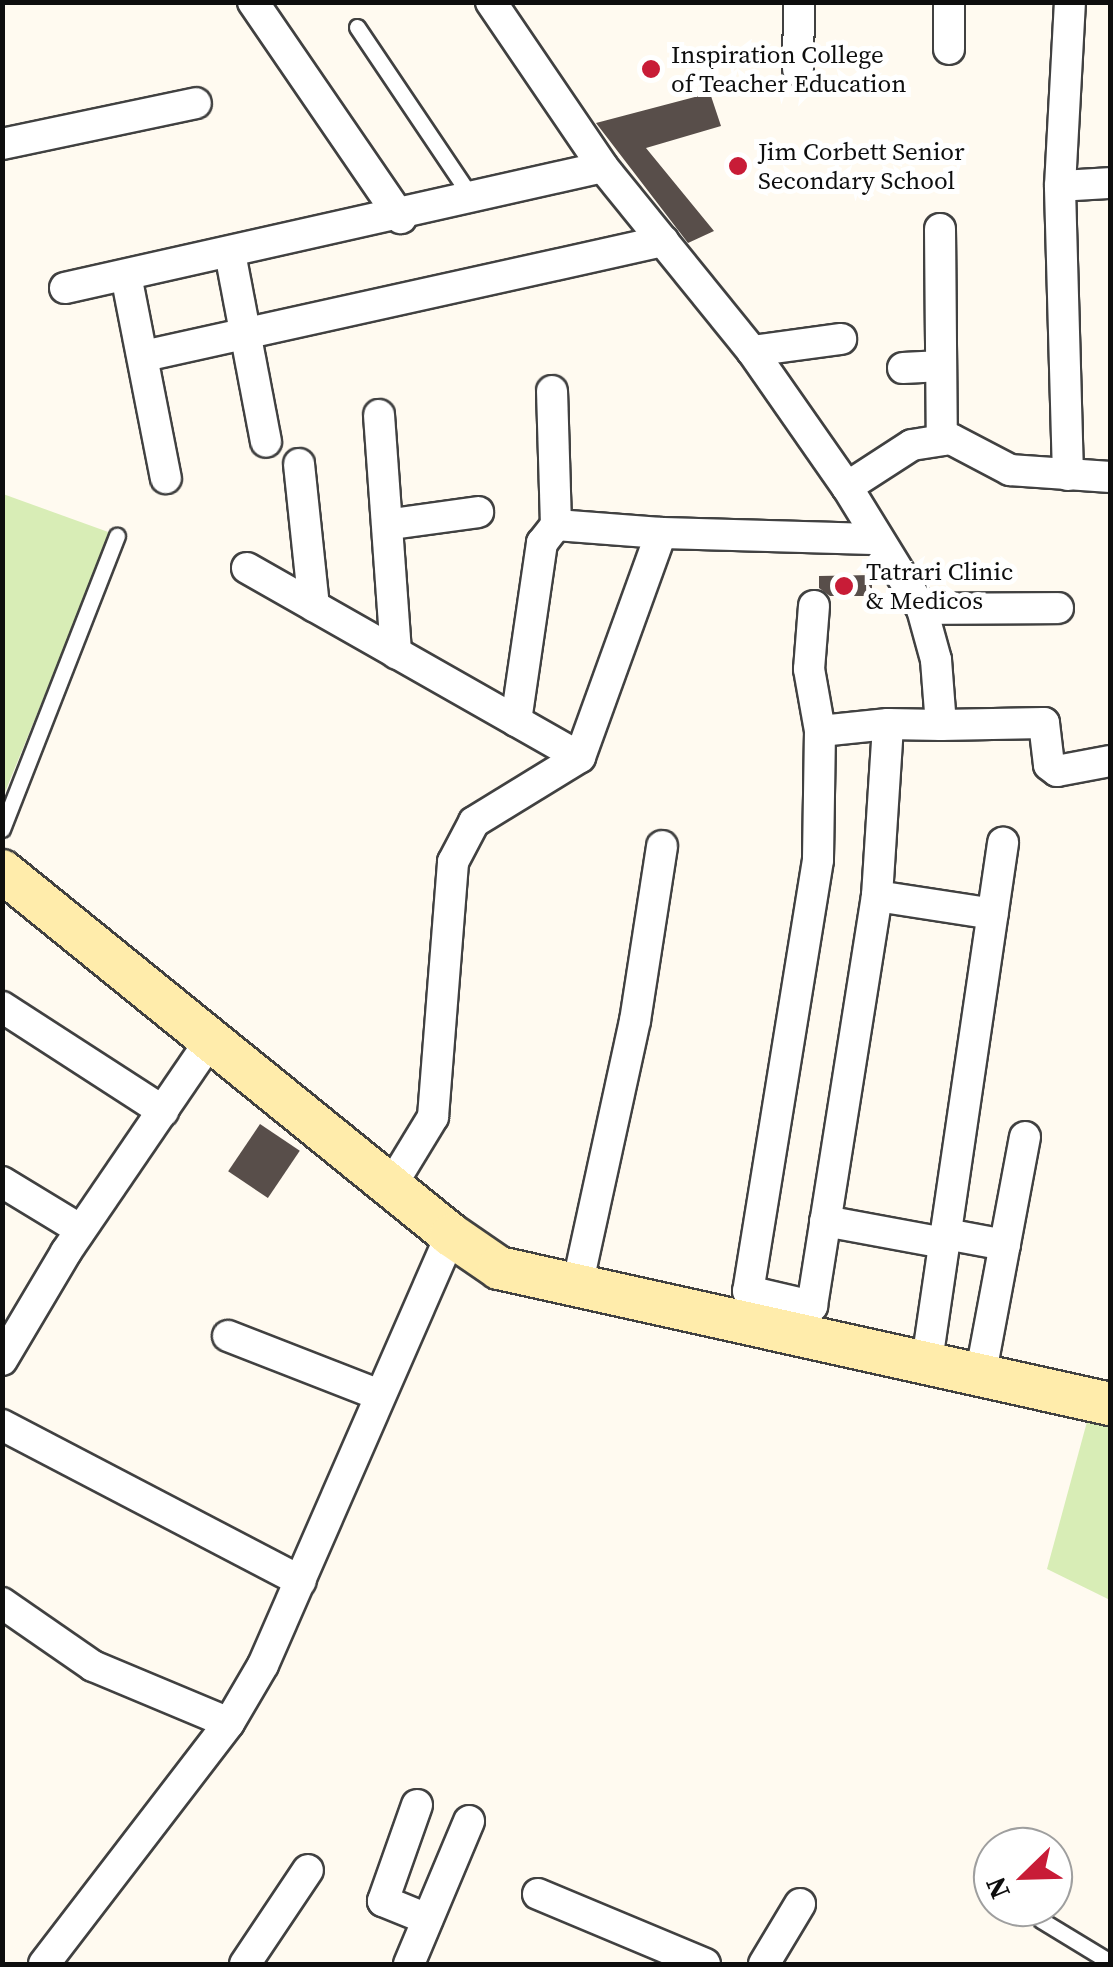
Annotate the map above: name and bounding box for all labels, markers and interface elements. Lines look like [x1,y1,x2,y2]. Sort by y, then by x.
place label: Inspiration College of Teacher Education [671,40,907,99]
marker: Inspiration College of Teacher Education [640,58,662,80]
place label: Jim Corbett Senior Secondary School [758,137,965,196]
marker: Jim Corbett Senior Secondary School [727,155,749,177]
place label: Tatrari Clinic & Medicos [866,557,1013,616]
marker: Tatrari Clinic & Medicos [831,573,857,599]
north arrow [973,1827,1073,1927]
text: N [976,1871,1019,1905]

